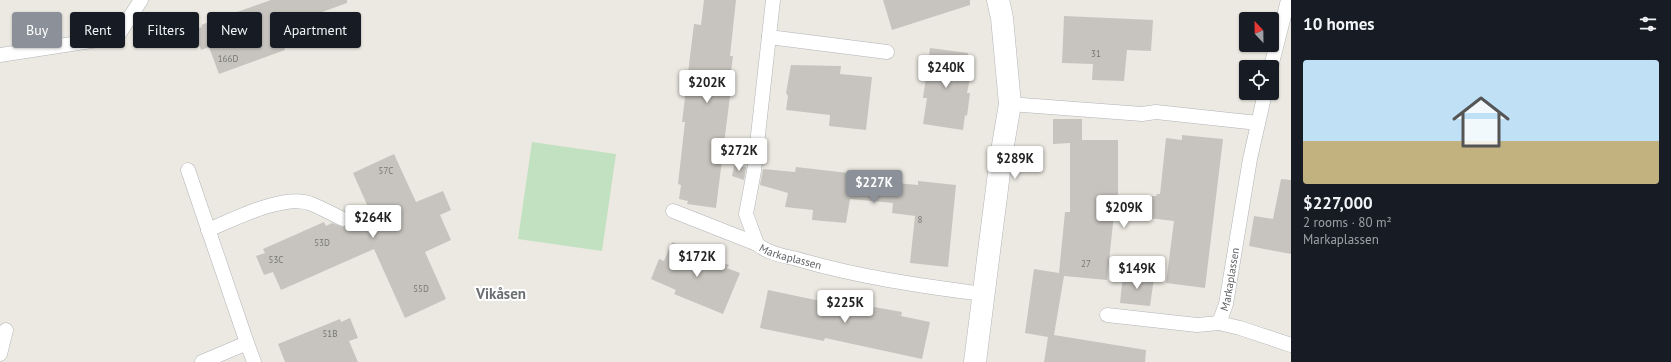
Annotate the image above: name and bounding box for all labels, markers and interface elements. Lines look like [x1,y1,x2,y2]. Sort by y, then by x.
chip: Buy [12,12,62,48]
chip: Rent [70,12,125,48]
chip: Filters [133,12,199,48]
chip: New [207,12,262,48]
chip: Apartment [270,12,361,48]
north arrow [1239,12,1279,52]
map controls [1239,12,1279,100]
text: 10 homes [1303,13,1374,35]
icon: filters [1637,13,1659,35]
house number: 31 [1091,48,1101,59]
house number: 166D [218,53,238,64]
pin: $240K [918,55,974,89]
text: $240K [927,59,965,76]
button: locate [1239,60,1279,100]
pin: $202K [679,70,735,104]
text: $202K [688,74,726,91]
icon: home [1445,86,1517,158]
pin: $272K [711,138,767,172]
text: $272K [720,142,758,159]
pin: $289K [987,146,1043,180]
text: $289K [996,150,1034,167]
house number: 57C [379,165,393,176]
pin: $227K [846,170,902,204]
text: $227K [855,174,893,191]
text: $227,000 [1303,192,1373,214]
pin: $209K [1096,195,1152,229]
text: $209K [1105,199,1143,216]
pin: $264K [345,205,401,239]
text: $264K [354,209,392,226]
house number: 8 [918,214,923,225]
text: 2 rooms · 80 m² [1303,214,1392,231]
text: Markaplassen [1303,231,1379,248]
house number: 53D [314,237,330,248]
street label: Markaplassen [757,241,823,272]
pin: $172K [669,244,725,278]
street label: Markaplassen [1217,246,1242,313]
text: $172K [678,248,716,265]
house number: 53C [269,254,283,265]
pin: $149K [1109,256,1165,290]
house number: 27 [1081,258,1091,269]
text: $149K [1118,260,1156,277]
house number: 55D [413,283,429,294]
district label: Vikåsen [475,284,526,303]
pin: $225K [817,290,873,324]
text: $225K [826,294,864,311]
house number: 51B [322,328,338,339]

